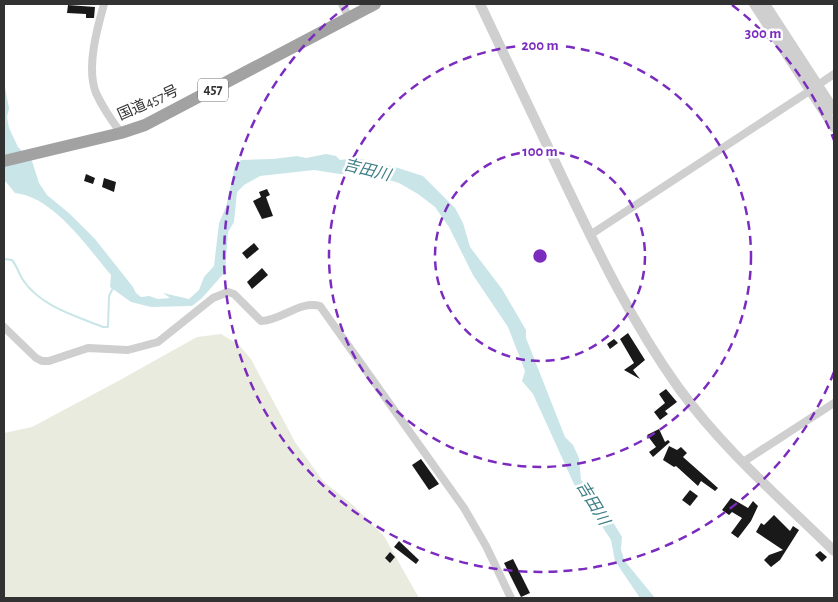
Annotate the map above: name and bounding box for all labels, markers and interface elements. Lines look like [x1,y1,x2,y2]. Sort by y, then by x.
text: 300 m [745,26,781,41]
text: 200 m [521,38,559,53]
road number: 457 [198,78,228,102]
street label: 国道457号 [115,82,181,123]
text: 100 m [522,144,558,159]
water label: 吉田川 [342,155,394,184]
centre of rings [531,247,549,265]
water label: 吉田川 [574,478,614,529]

